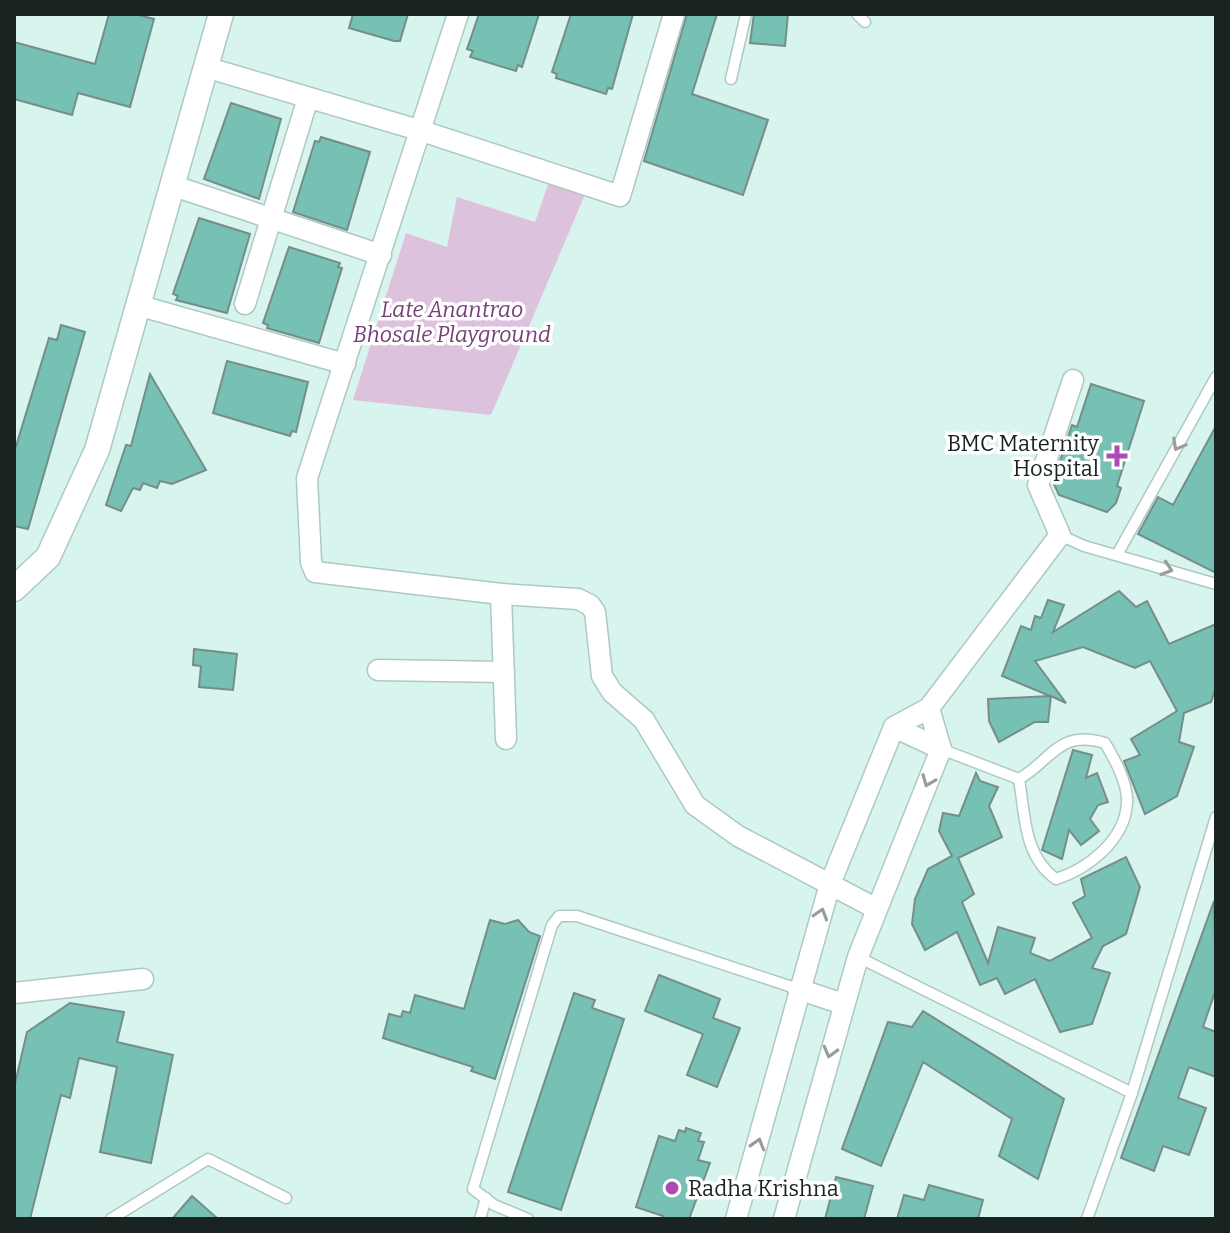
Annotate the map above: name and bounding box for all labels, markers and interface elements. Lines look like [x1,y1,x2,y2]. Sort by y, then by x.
park label: Late Anantrao Bhosale Playground [353,296,551,348]
place label: BMC Maternity Hospital [947,430,1099,482]
one-way arrow [1172,436,1188,451]
marker: BMC Maternity Hospital [1106,445,1128,467]
one-way arrow [1159,560,1173,576]
one-way arrow [921,773,937,787]
one-way arrow [812,908,828,922]
one-way arrow [822,1044,839,1058]
one-way arrow [748,1138,765,1151]
place label: Radha Krishna [688,1175,839,1202]
marker: Radha Krishna [663,1179,681,1197]

